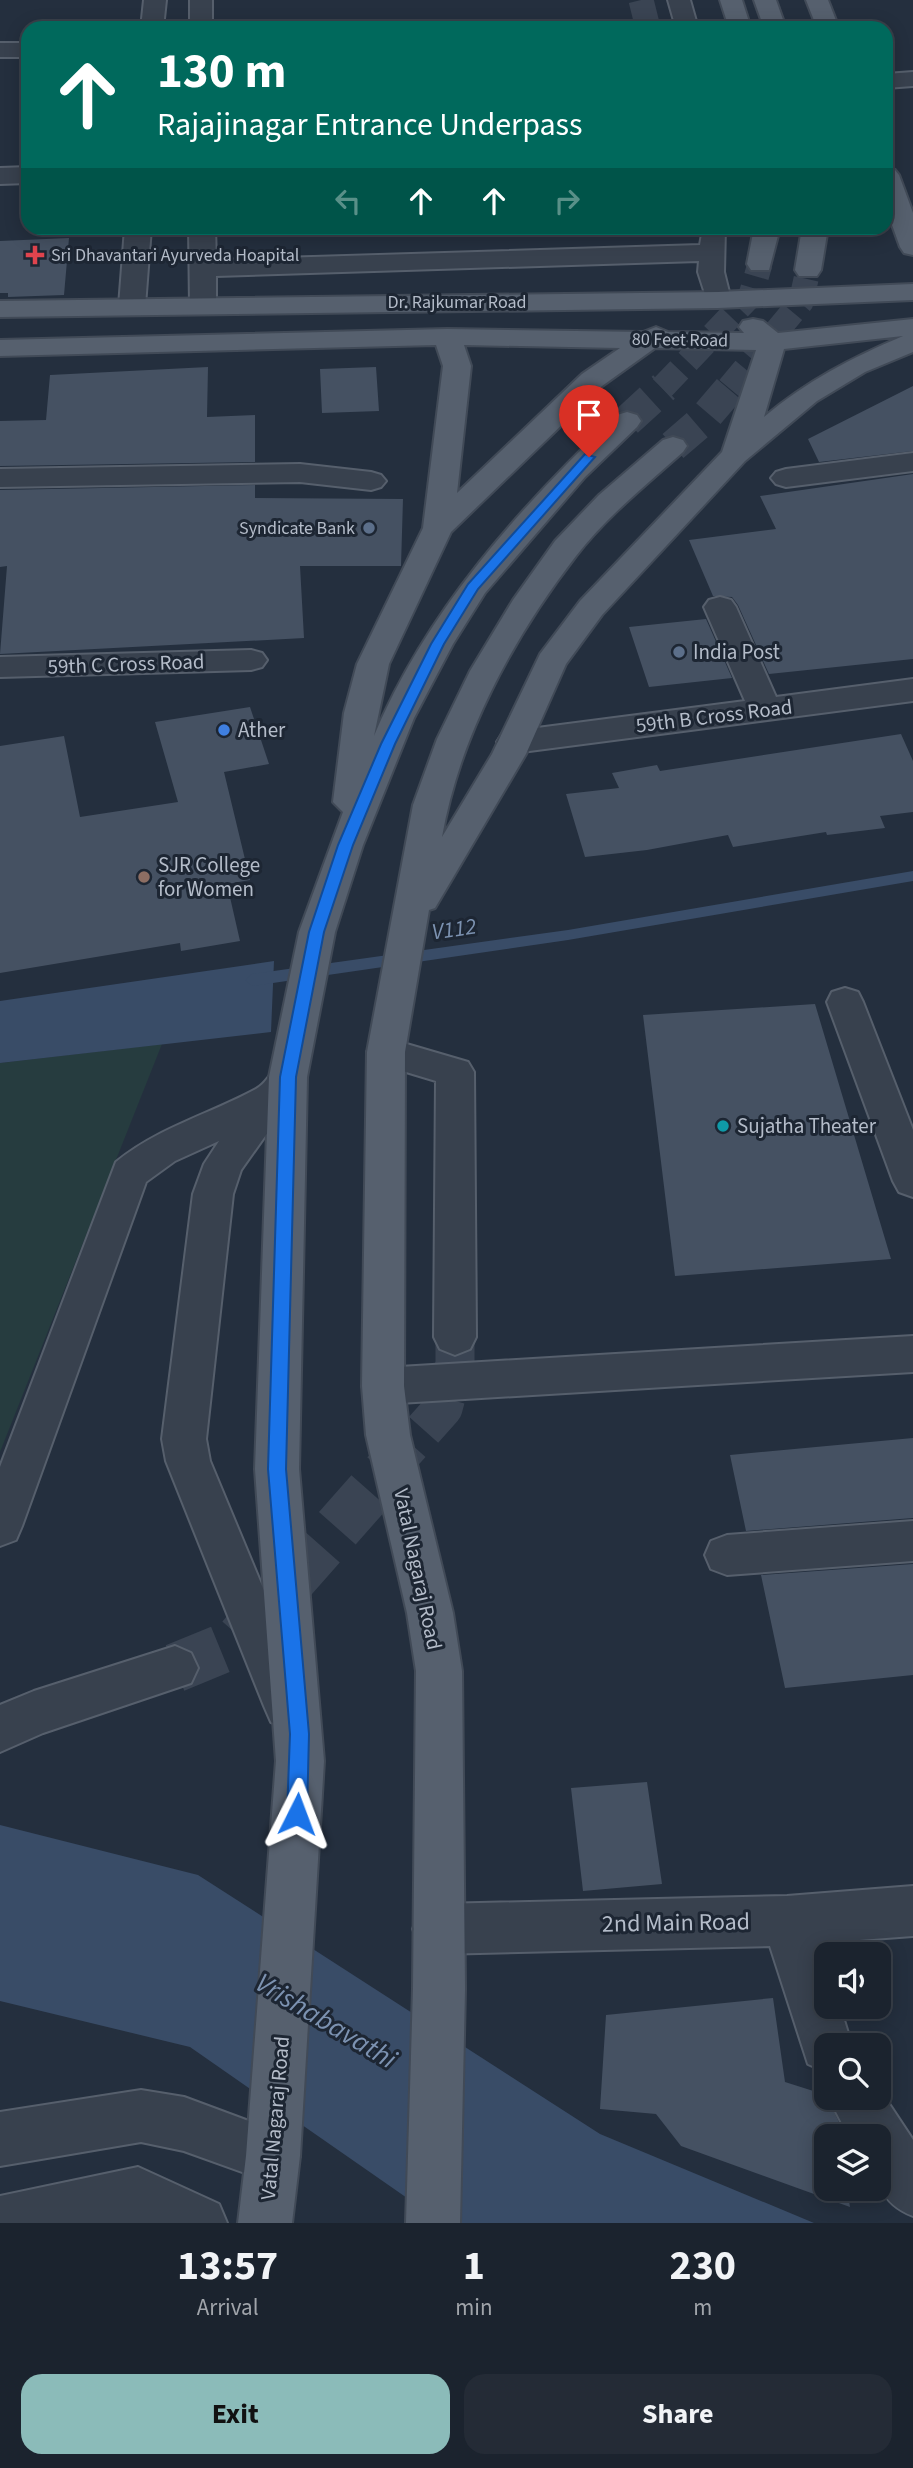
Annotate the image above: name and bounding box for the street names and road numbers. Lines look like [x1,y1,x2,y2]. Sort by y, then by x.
street label: Dr. Rajkumar Road [388,290,527,315]
street label: 80 Feet Road [632,327,728,353]
street label: 59th C Cross Road [47,646,205,682]
street label: 59th B Cross Road [634,692,794,740]
street label: Vatal Nagaraj Road [386,1486,450,1652]
street label: 2nd Main Road [602,1904,750,1942]
street label: Vatal Nagaraj Road [253,2035,297,2201]

